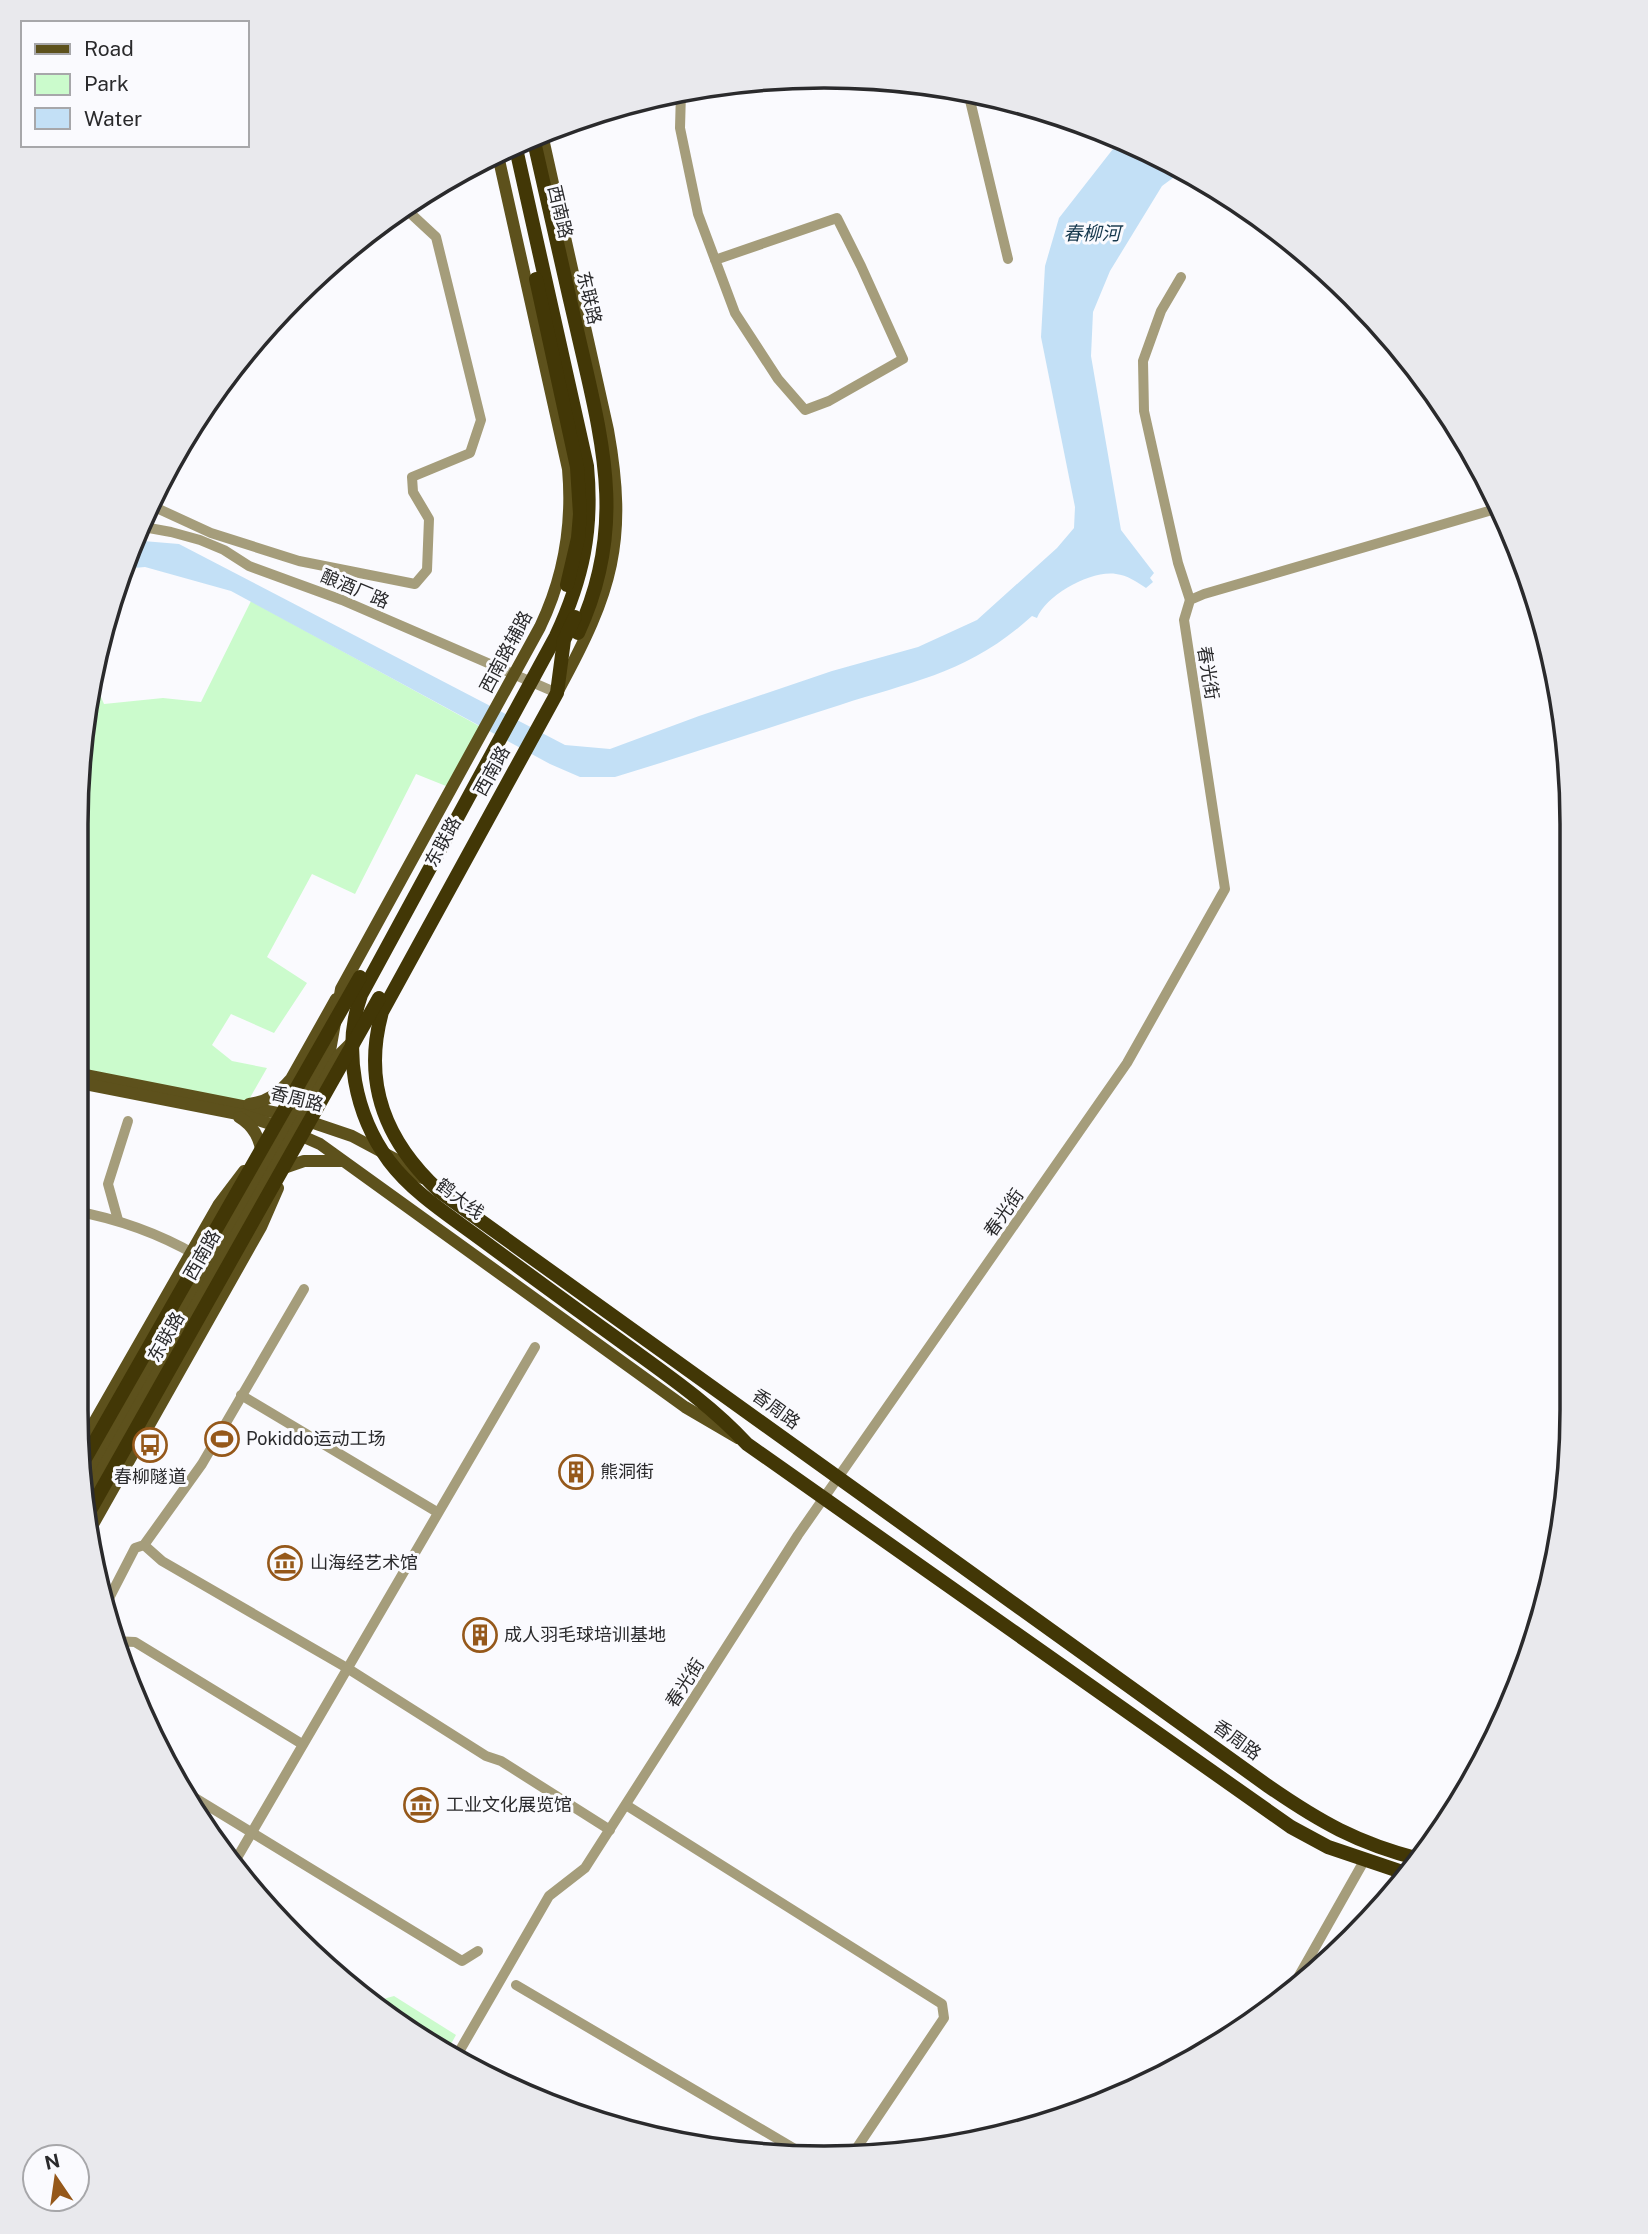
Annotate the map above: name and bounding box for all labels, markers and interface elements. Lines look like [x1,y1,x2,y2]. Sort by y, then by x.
legend [21,21,248,147]
text: Road [84,36,134,61]
text: Park [84,71,129,96]
text: Water [84,106,142,131]
street label: 西南路 [544,183,577,241]
water label: 春柳河 [1063,222,1124,244]
street label: 东联路 [573,269,606,327]
street label: 酿酒厂路 [318,565,392,612]
street label: 西南路辅路 [475,607,536,696]
street label: 春光街 [1194,645,1223,701]
street label: 西南路 [469,742,514,799]
street label: 东联路 [420,813,465,870]
street label: 香周路 [268,1082,326,1115]
street label: 鹤大线 [432,1174,488,1223]
street label: 春光街 [980,1185,1028,1241]
street label: 西南路 [179,1226,224,1283]
street label: 东联路 [143,1308,188,1365]
street label: 香周路 [748,1384,804,1433]
sports icon: Pokiddo运动工场 [203,1420,241,1458]
bus stop icon: 春柳隧道 [131,1426,169,1464]
place label: Pokiddo运动工场 [246,1428,386,1449]
building icon: 熊洞街 [557,1453,595,1491]
place label: 熊洞街 [600,1461,654,1482]
place label: 春柳隧道 [114,1466,186,1487]
museum icon: 山海经艺术馆 [266,1544,304,1582]
place label: 山海经艺术馆 [310,1552,418,1573]
building icon: 成人羽毛球培训基地 [461,1616,499,1654]
place label: 成人羽毛球培训基地 [504,1624,666,1645]
street label: 春光街 [661,1654,708,1711]
street label: 香周路 [1209,1715,1265,1764]
museum icon: 工业文化展览馆 [402,1786,440,1824]
place label: 工业文化展览馆 [446,1794,572,1815]
north arrow [21,2143,91,2213]
text: N [42,2149,62,2174]

